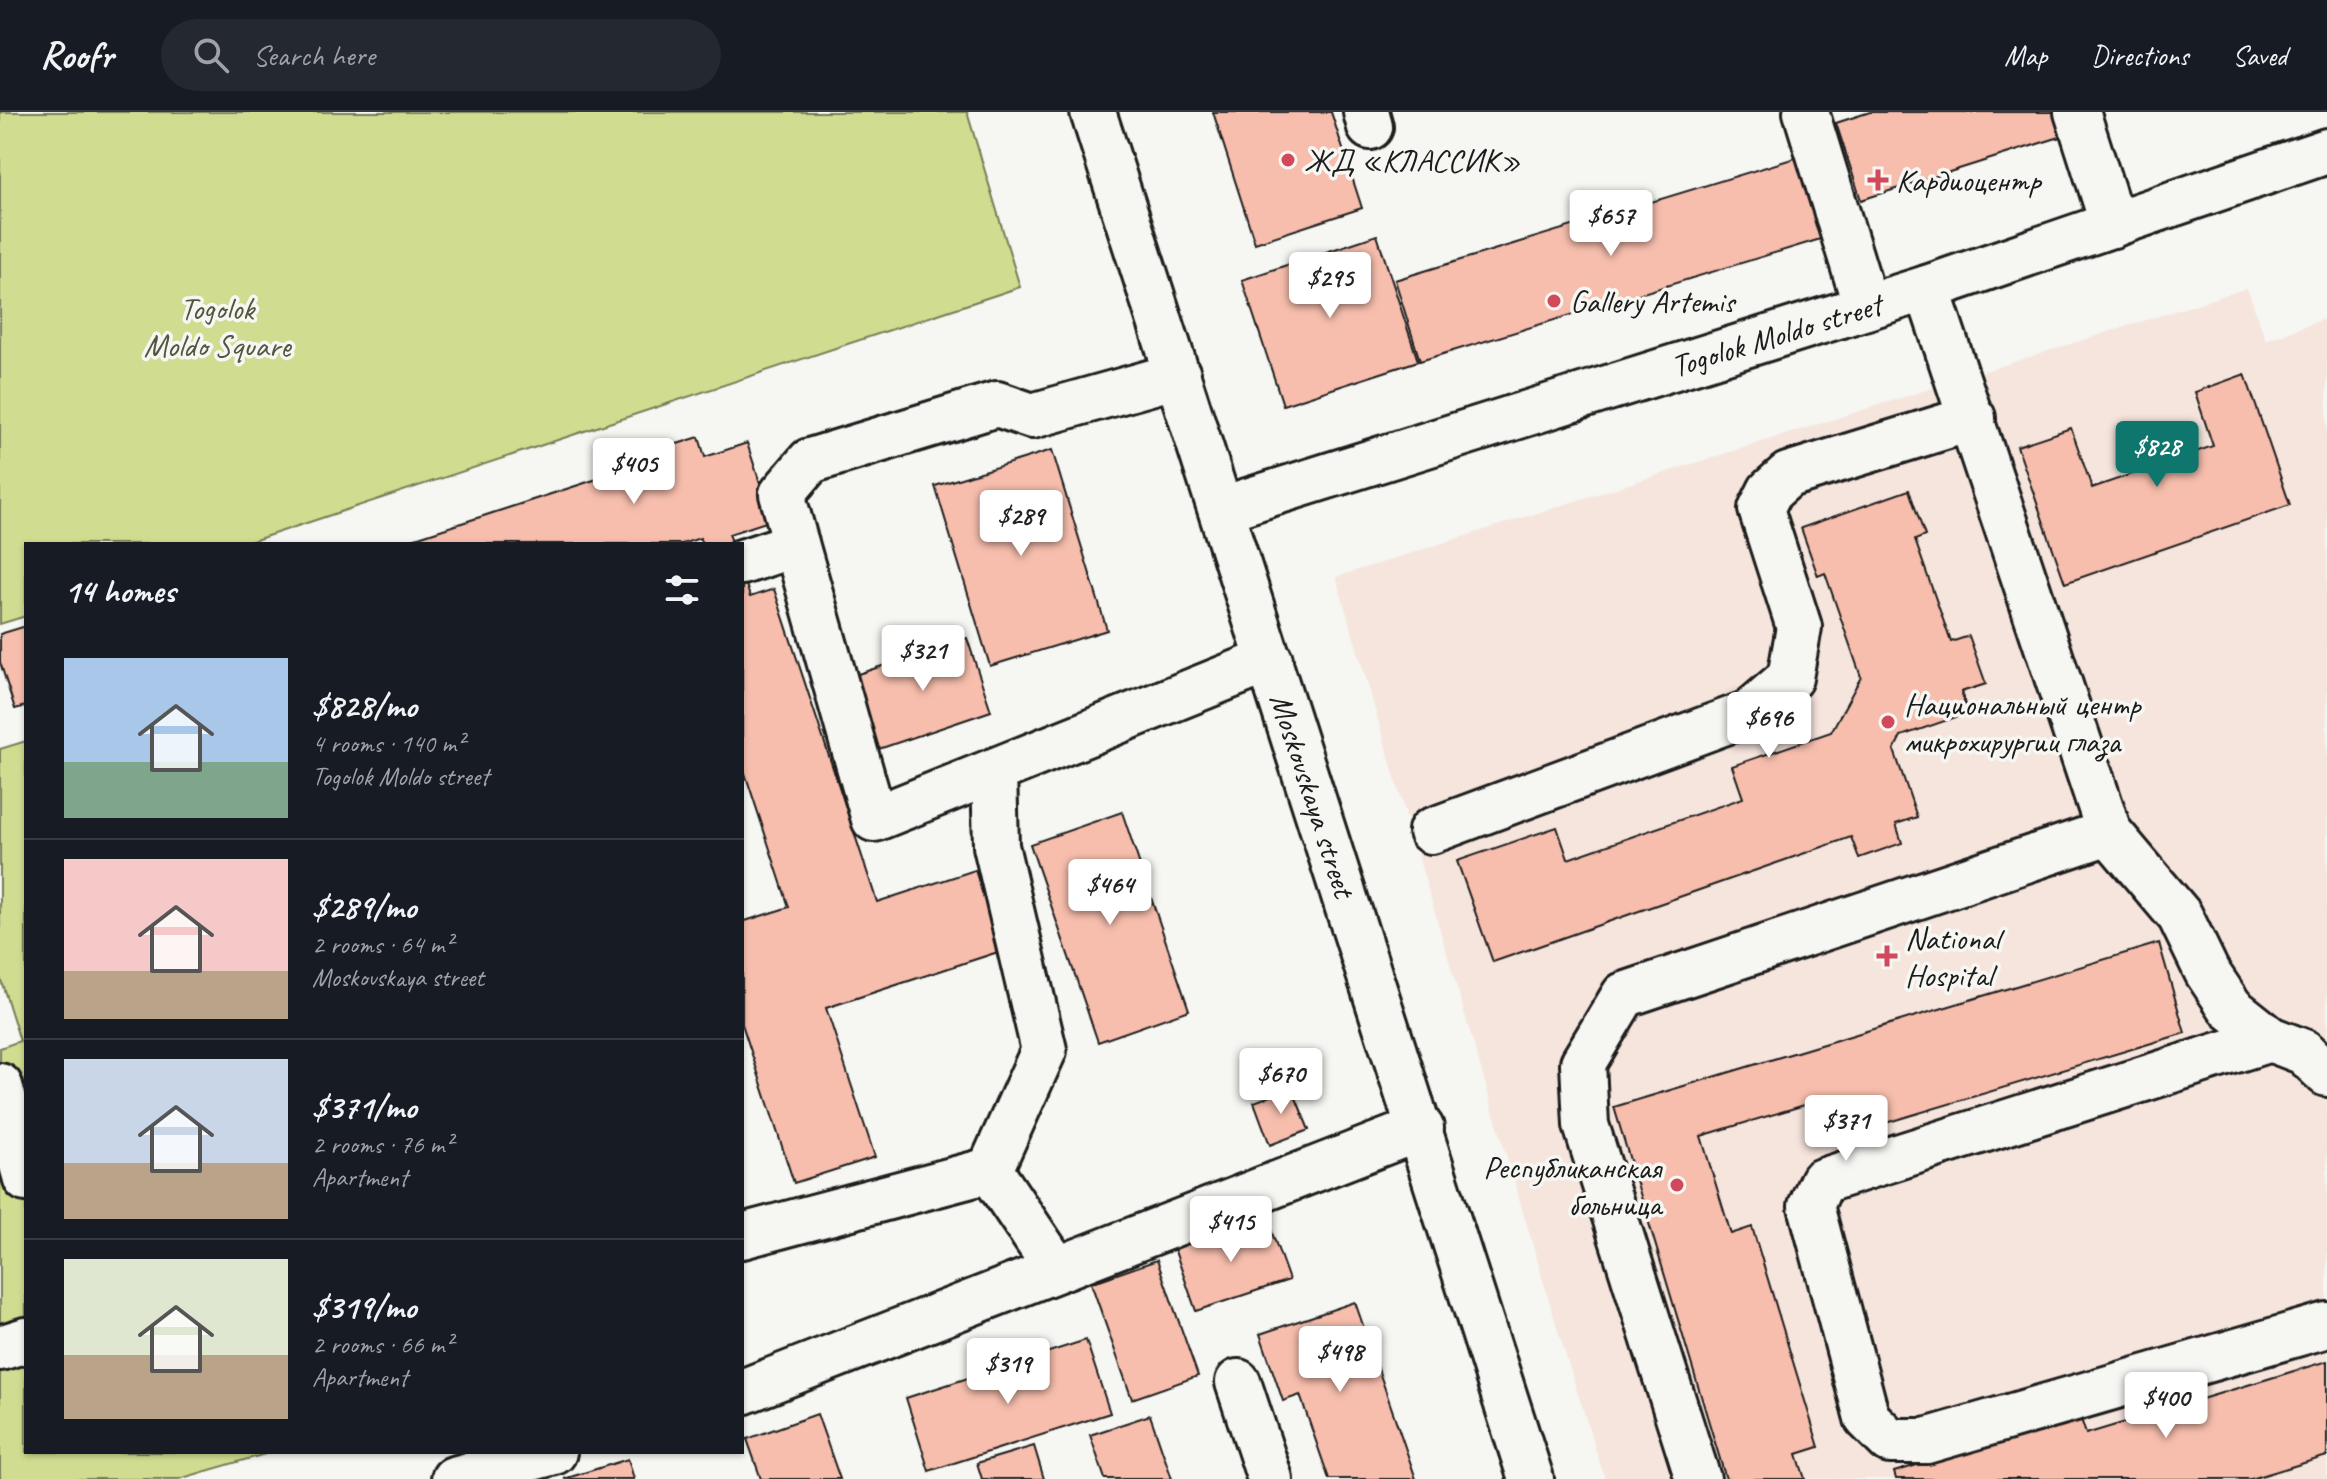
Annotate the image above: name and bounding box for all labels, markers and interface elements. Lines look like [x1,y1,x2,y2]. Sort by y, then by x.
search box [161,19,721,91]
text: Roofr [40,32,113,79]
icon: search [189,33,233,77]
text: Search here [253,36,375,74]
text: Map [2004,38,2047,73]
text: Directions [2091,38,2189,73]
text: Saved [2233,38,2287,73]
place label: ЖД «КЛАССИК» [1304,140,1521,181]
marker: ЖД «КЛАССИК» [1279,151,1297,169]
place label: Кардиоцентр [1896,160,2042,201]
marker: Кардиоцентр [1867,169,1889,191]
pin: $657 [1564,190,1658,258]
text: $657 [1588,199,1634,232]
pin: $295 [1283,252,1377,320]
text: $295 [1307,261,1353,294]
place label: Gallery Artemis [1570,281,1736,322]
street label: Togolok Moldo street [1666,283,1890,387]
park label: Togolok Moldo Square [144,288,293,366]
marker: Gallery Artemis [1545,292,1563,310]
pin: $828 [2110,421,2204,489]
text: $828 [2134,430,2180,463]
pin: $405 [587,438,681,506]
text: $405 [611,447,657,480]
pin: $289 [974,490,1068,558]
text: $289 [998,499,1044,532]
icon: filters [660,568,704,612]
text: 14 homes [64,569,175,612]
pin: $321 [876,625,970,693]
text: $321 [900,634,946,667]
text: $828/mo [312,684,417,727]
place label: Национальный центр микрохирургии глаза [1904,684,2143,762]
street label: Moskovskaya street [1260,688,1366,905]
icon: home [128,690,224,786]
pin: $696 [1722,692,1816,760]
text: $696 [1745,701,1793,734]
marker: Национальный центр микрохирургии глаза [1879,713,1897,731]
text: 4 rooms · 140 m² [312,727,464,760]
text: Togolok Moldo street [312,760,489,793]
pin: $464 [1063,859,1157,927]
text: $464 [1086,868,1134,901]
text: $289/mo [312,885,416,928]
icon: home [128,891,224,987]
place label: National Hospital [1905,918,2005,996]
text: 2 rooms · 64 m² [312,928,453,961]
marker: National Hospital [1876,945,1898,967]
text: Moskovskaya street [312,961,484,994]
pin: $670 [1234,1048,1328,1116]
text: $670 [1257,1057,1305,1090]
text: $371/mo [312,1085,417,1128]
icon: home [128,1091,224,1187]
pin: $371 [1799,1095,1893,1163]
text: $371 [1823,1104,1869,1137]
text: 2 rooms · 76 m² [312,1128,453,1161]
place label: Республиканская больница [1483,1147,1664,1225]
text: Apartment [312,1161,408,1194]
marker: Республиканская больница [1668,1176,1686,1194]
pin: $415 [1184,1196,1278,1264]
text: $415 [1208,1205,1254,1238]
text: $319/mo [312,1285,416,1328]
icon: home [128,1291,224,1387]
pin: $498 [1293,1326,1387,1394]
text: 2 rooms · 66 m² [312,1328,453,1361]
text: $498 [1317,1335,1363,1368]
pin: $319 [961,1338,1055,1406]
text: $319 [985,1347,1031,1380]
text: Apartment [312,1361,408,1394]
pin: $400 [2119,1372,2213,1440]
text: $400 [2143,1381,2189,1414]

